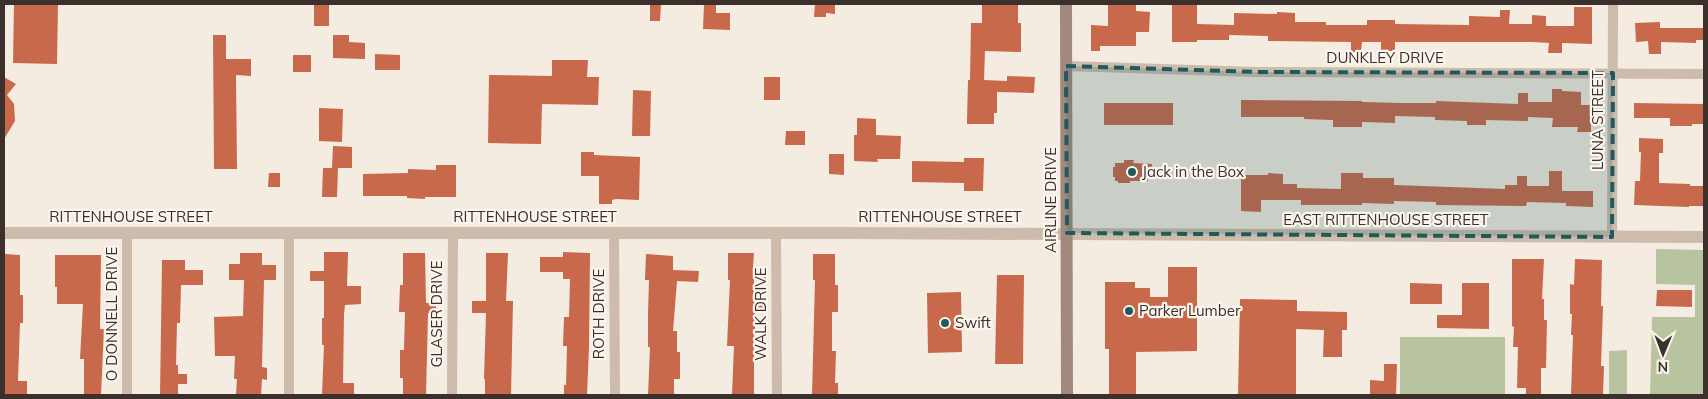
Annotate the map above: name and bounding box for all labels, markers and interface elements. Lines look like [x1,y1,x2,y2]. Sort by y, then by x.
street label: DUNKLEY DRIVE [1326,48,1444,67]
street label: LUNA STREET [1588,70,1607,170]
street label: AIRLINE DRIVE [1041,147,1060,253]
place label: Jack in the Box [1142,162,1244,181]
marker: Jack in the Box [1126,166,1138,178]
street label: RITTENHOUSE STREET [49,207,213,226]
street label: RITTENHOUSE STREET [453,207,617,226]
street label: RITTENHOUSE STREET [858,207,1022,226]
street label: EAST RITTENHOUSE STREET [1283,210,1489,229]
street label: O DONNELL DRIVE [102,247,121,381]
street label: GLASER DRIVE [427,260,446,368]
street label: WALK DRIVE [751,267,770,361]
street label: ROTH DRIVE [589,269,608,359]
place label: Parker Lumber [1139,301,1241,320]
marker: Parker Lumber [1123,305,1135,317]
place label: Swift [955,313,991,332]
marker: Swift [939,317,951,329]
north arrow [1638,329,1688,379]
text: N [1657,358,1668,376]

